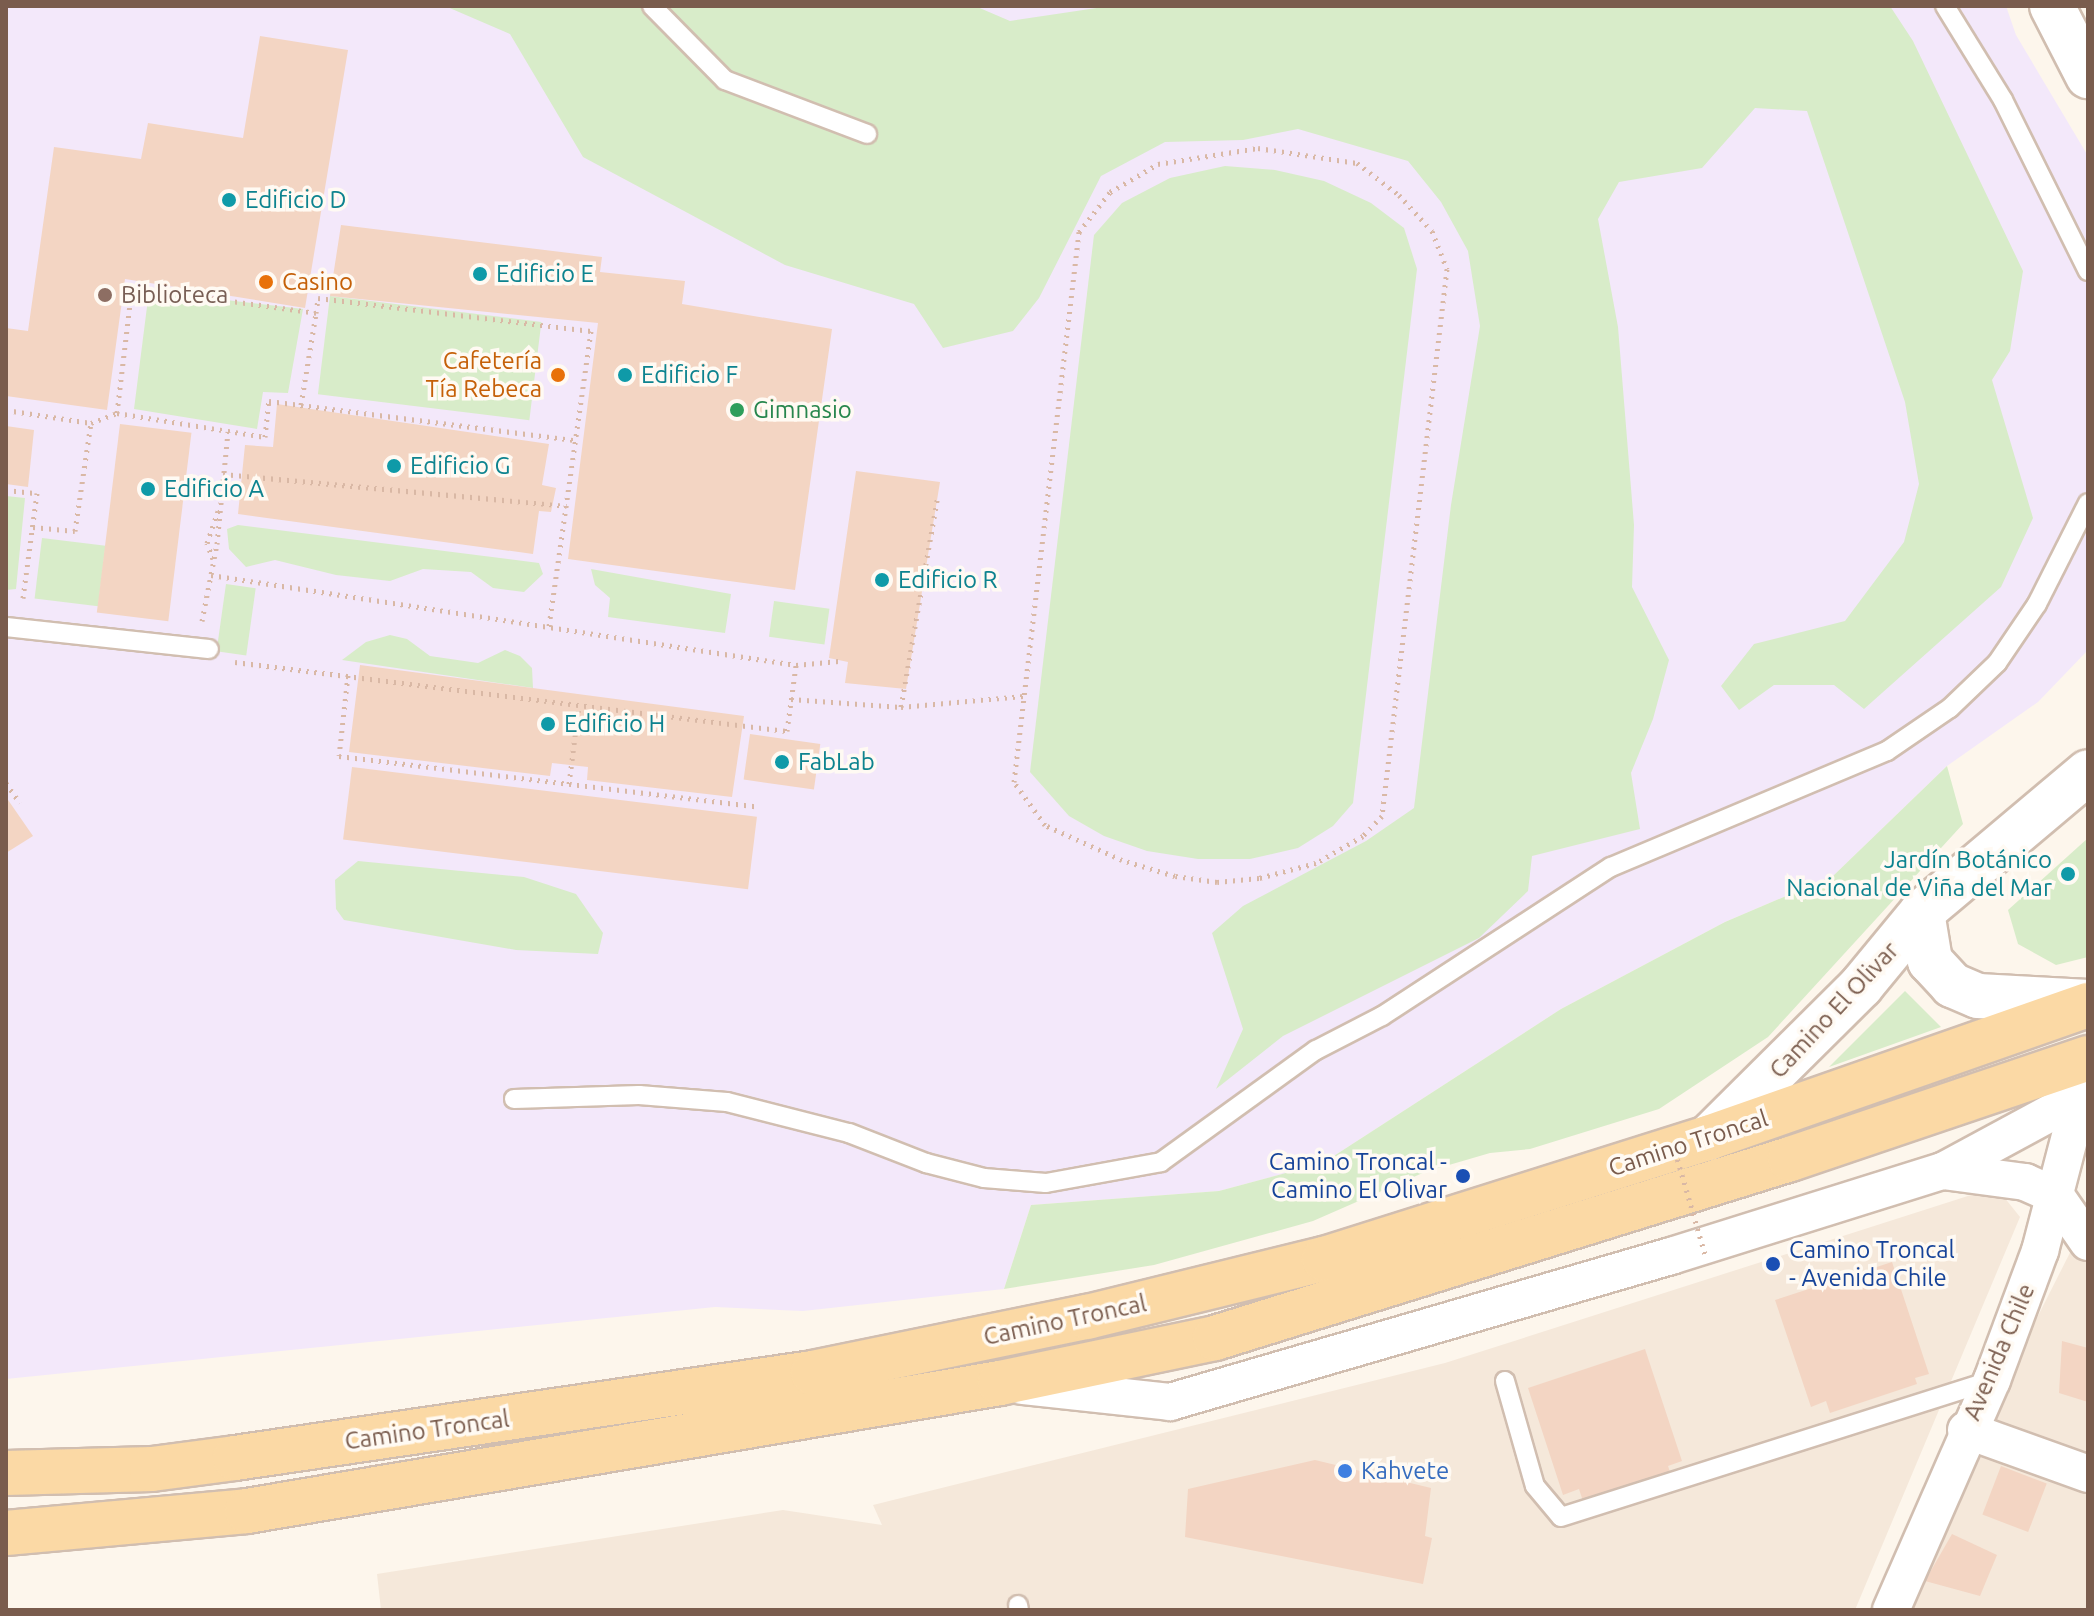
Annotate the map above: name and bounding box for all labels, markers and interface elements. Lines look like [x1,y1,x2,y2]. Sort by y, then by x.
place label: Edificio D [245,186,347,214]
marker: Edificio D [220,191,238,209]
place label: Edificio E [496,260,594,288]
marker: Edificio E [471,265,489,283]
place label: Casino [282,268,353,296]
marker: Casino [257,273,275,291]
place label: Biblioteca [121,281,228,309]
marker: Biblioteca [96,286,114,304]
place label: Cafetería Tía Rebeca [426,347,542,403]
place label: Edificio F [641,361,738,389]
marker: Cafetería Tía Rebeca [549,366,567,384]
marker: Edificio F [616,366,634,384]
place label: Gimnasio [753,396,852,424]
marker: Gimnasio [728,401,746,419]
place label: Edificio G [410,452,511,480]
marker: Edificio G [385,457,403,475]
place label: Edificio A [164,475,264,503]
marker: Edificio A [139,480,157,498]
place label: Edificio R [898,566,998,594]
marker: Edificio R [873,571,891,589]
place label: Edificio H [564,710,665,738]
marker: Edificio H [539,715,557,733]
place label: FabLab [798,748,875,776]
marker: FabLab [773,753,791,771]
place label: Jardín Botánico Nacional de Viña del Mar [1786,846,2052,902]
marker: Jardín Botánico Nacional de Viña del Mar [2059,865,2077,883]
street label: Camino El Olivar [1763,936,1905,1084]
street label: Camino Troncal [1605,1104,1771,1182]
place label: Camino Troncal - Camino El Olivar [1269,1148,1447,1204]
marker: Camino Troncal - Camino El Olivar [1454,1167,1472,1185]
place label: Camino Troncal - Avenida Chile [1789,1236,1955,1292]
marker: Camino Troncal - Avenida Chile [1764,1255,1782,1273]
street label: Avenida Chile [1957,1279,2041,1425]
street label: Camino Troncal [981,1289,1149,1351]
street label: Camino Troncal [343,1404,511,1456]
place label: Kahvete [1361,1457,1449,1485]
marker: Kahvete [1336,1462,1354,1480]

